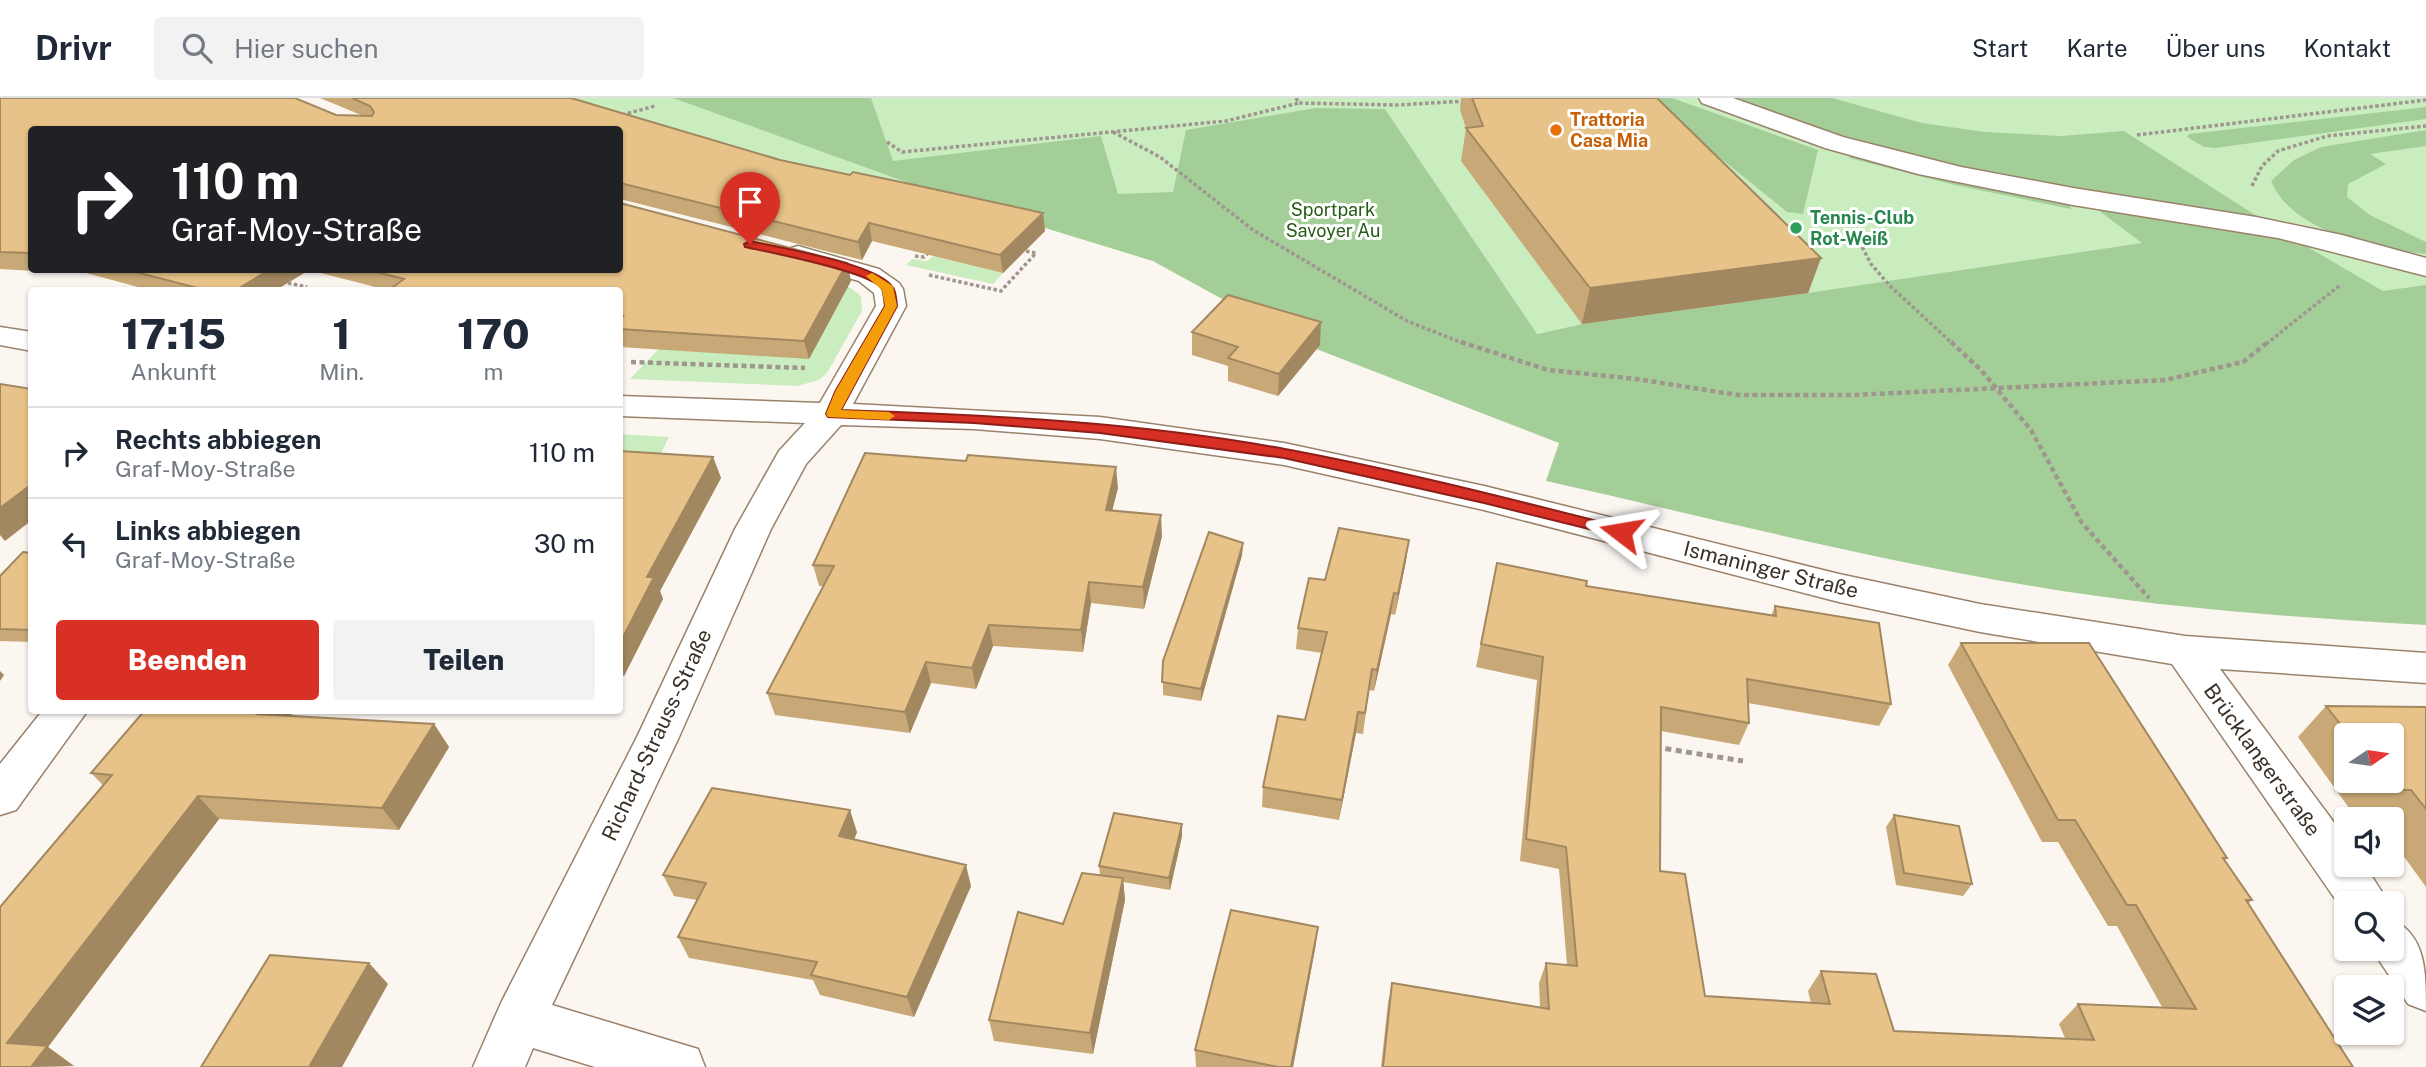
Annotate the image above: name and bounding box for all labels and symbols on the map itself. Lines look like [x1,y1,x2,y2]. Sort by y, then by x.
place label: Trattoria Casa Mia [1570,109,1648,151]
marker: Trattoria Casa Mia [1548,122,1564,138]
pin [720,172,780,244]
park label: Sportpark Savoyer Au [1286,199,1380,241]
place label: Tennis-Club Rot-Weiß [1810,207,1914,249]
marker: Tennis-Club Rot-Weiß [1788,220,1804,236]
position arrow [1584,495,1658,569]
street label: Ismaninger Straße [1681,536,1861,603]
street label: Richard-Strauss-Straße [596,625,717,845]
street label: Brücklangerstraße [2199,679,2326,841]
north arrow [2334,723,2404,793]

